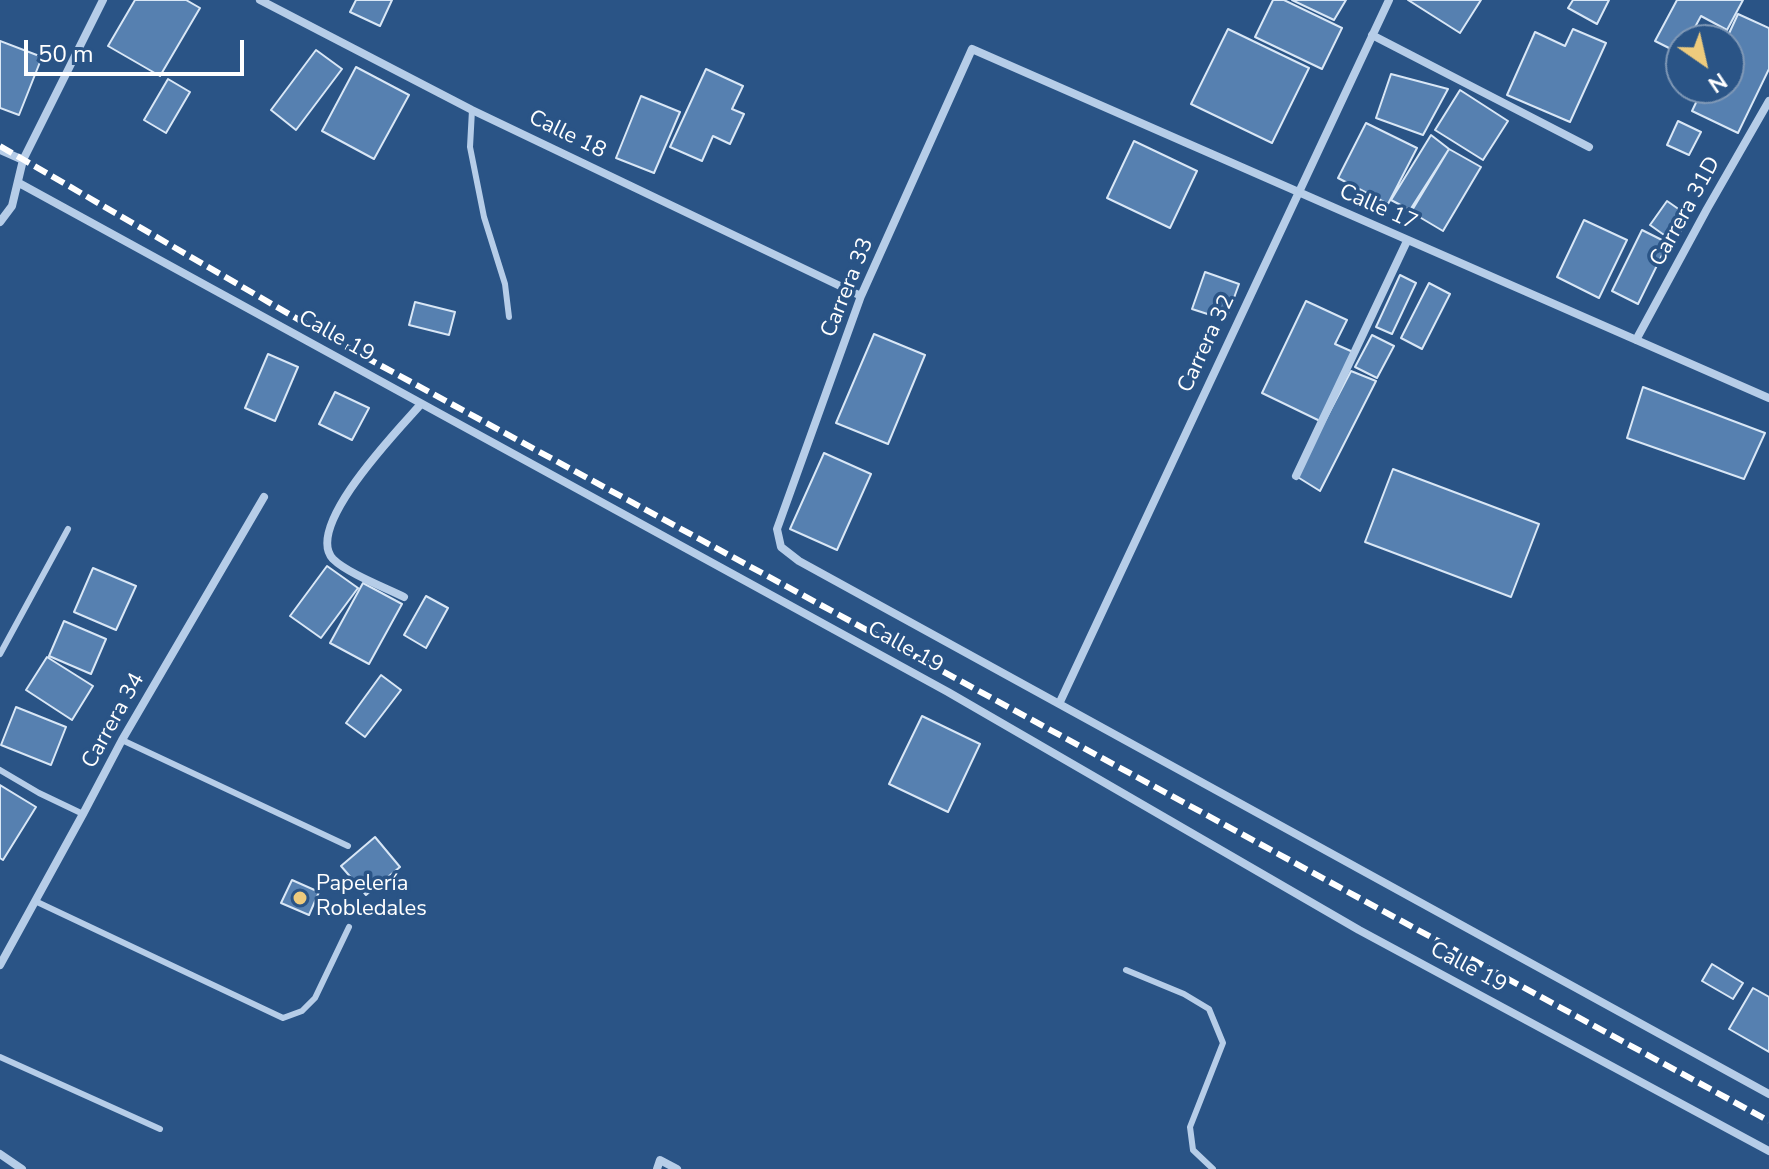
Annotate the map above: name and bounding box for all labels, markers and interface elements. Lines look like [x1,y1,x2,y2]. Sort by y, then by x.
scale bar [28,24,248,74]
north arrow [1665,24,1745,104]
text: 50 m [38,38,94,70]
text: N [1702,65,1733,99]
street label: Calle 18 [524,105,610,165]
street label: Carrera 31D [1645,153,1727,271]
street label: Calle 17 [1335,179,1421,237]
street label: Carrera 33 [816,234,880,342]
street label: Carrera 32 [1173,291,1241,397]
street label: Calle 19 [293,305,379,369]
street label: Calle 19 [862,616,948,680]
street label: Carrera 34 [77,669,151,773]
place label: Papelería Robledales [316,872,427,924]
marker: Papelería Robledales [291,889,309,907]
street label: Calle 19 [1425,937,1511,999]

